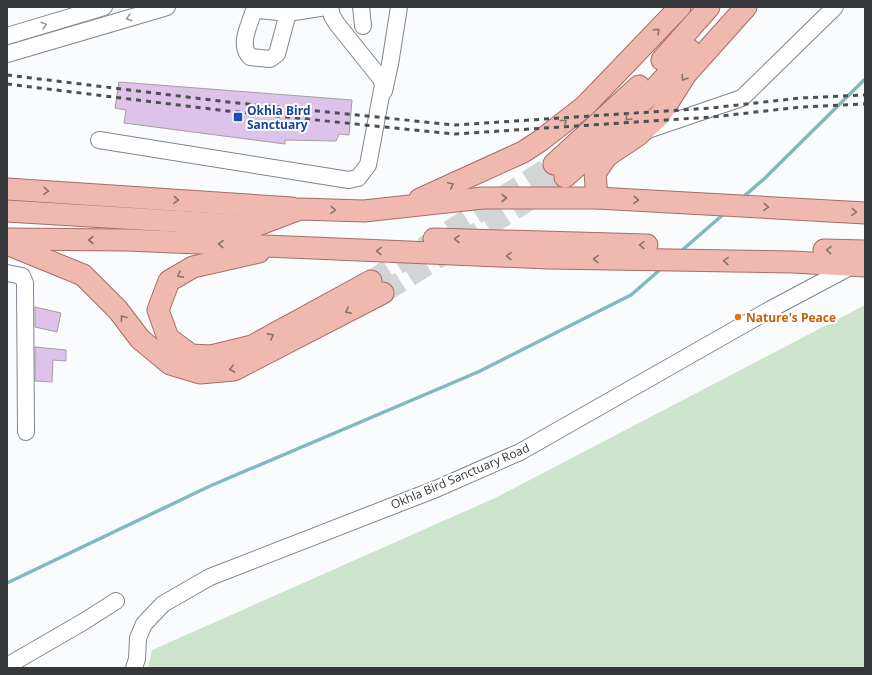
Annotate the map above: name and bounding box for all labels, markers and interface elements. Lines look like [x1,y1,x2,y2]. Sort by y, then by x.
one-way arrow [126,13,133,22]
one-way arrow [41,21,48,30]
one-way arrow [652,28,660,36]
one-way arrow [682,74,689,81]
place label: Okhla Bird Sanctuary [247,102,311,133]
marker: Okhla Bird Sanctuary [232,111,244,123]
one-way arrow [625,113,632,121]
one-way arrow [560,120,567,127]
one-way arrow [447,182,454,190]
one-way arrow [43,187,49,196]
one-way arrow [501,194,507,202]
one-way arrow [633,195,639,204]
one-way arrow [173,196,179,205]
one-way arrow [763,203,769,212]
one-way arrow [330,206,336,214]
one-way arrow [851,208,857,217]
one-way arrow [88,235,94,244]
one-way arrow [454,235,460,244]
one-way arrow [218,240,224,248]
one-way arrow [639,241,645,249]
one-way arrow [376,246,382,255]
one-way arrow [826,246,832,254]
one-way arrow [506,252,512,261]
one-way arrow [593,255,599,263]
one-way arrow [723,256,729,265]
one-way arrow [177,270,184,277]
one-way arrow [345,307,352,314]
place label: Nature's Peace [746,309,836,326]
marker: Nature's Peace [733,312,743,322]
one-way arrow [121,315,128,322]
one-way arrow [267,333,274,340]
one-way arrow [229,365,235,373]
street label: Okhla Bird Sanctuary Road [388,439,532,513]

